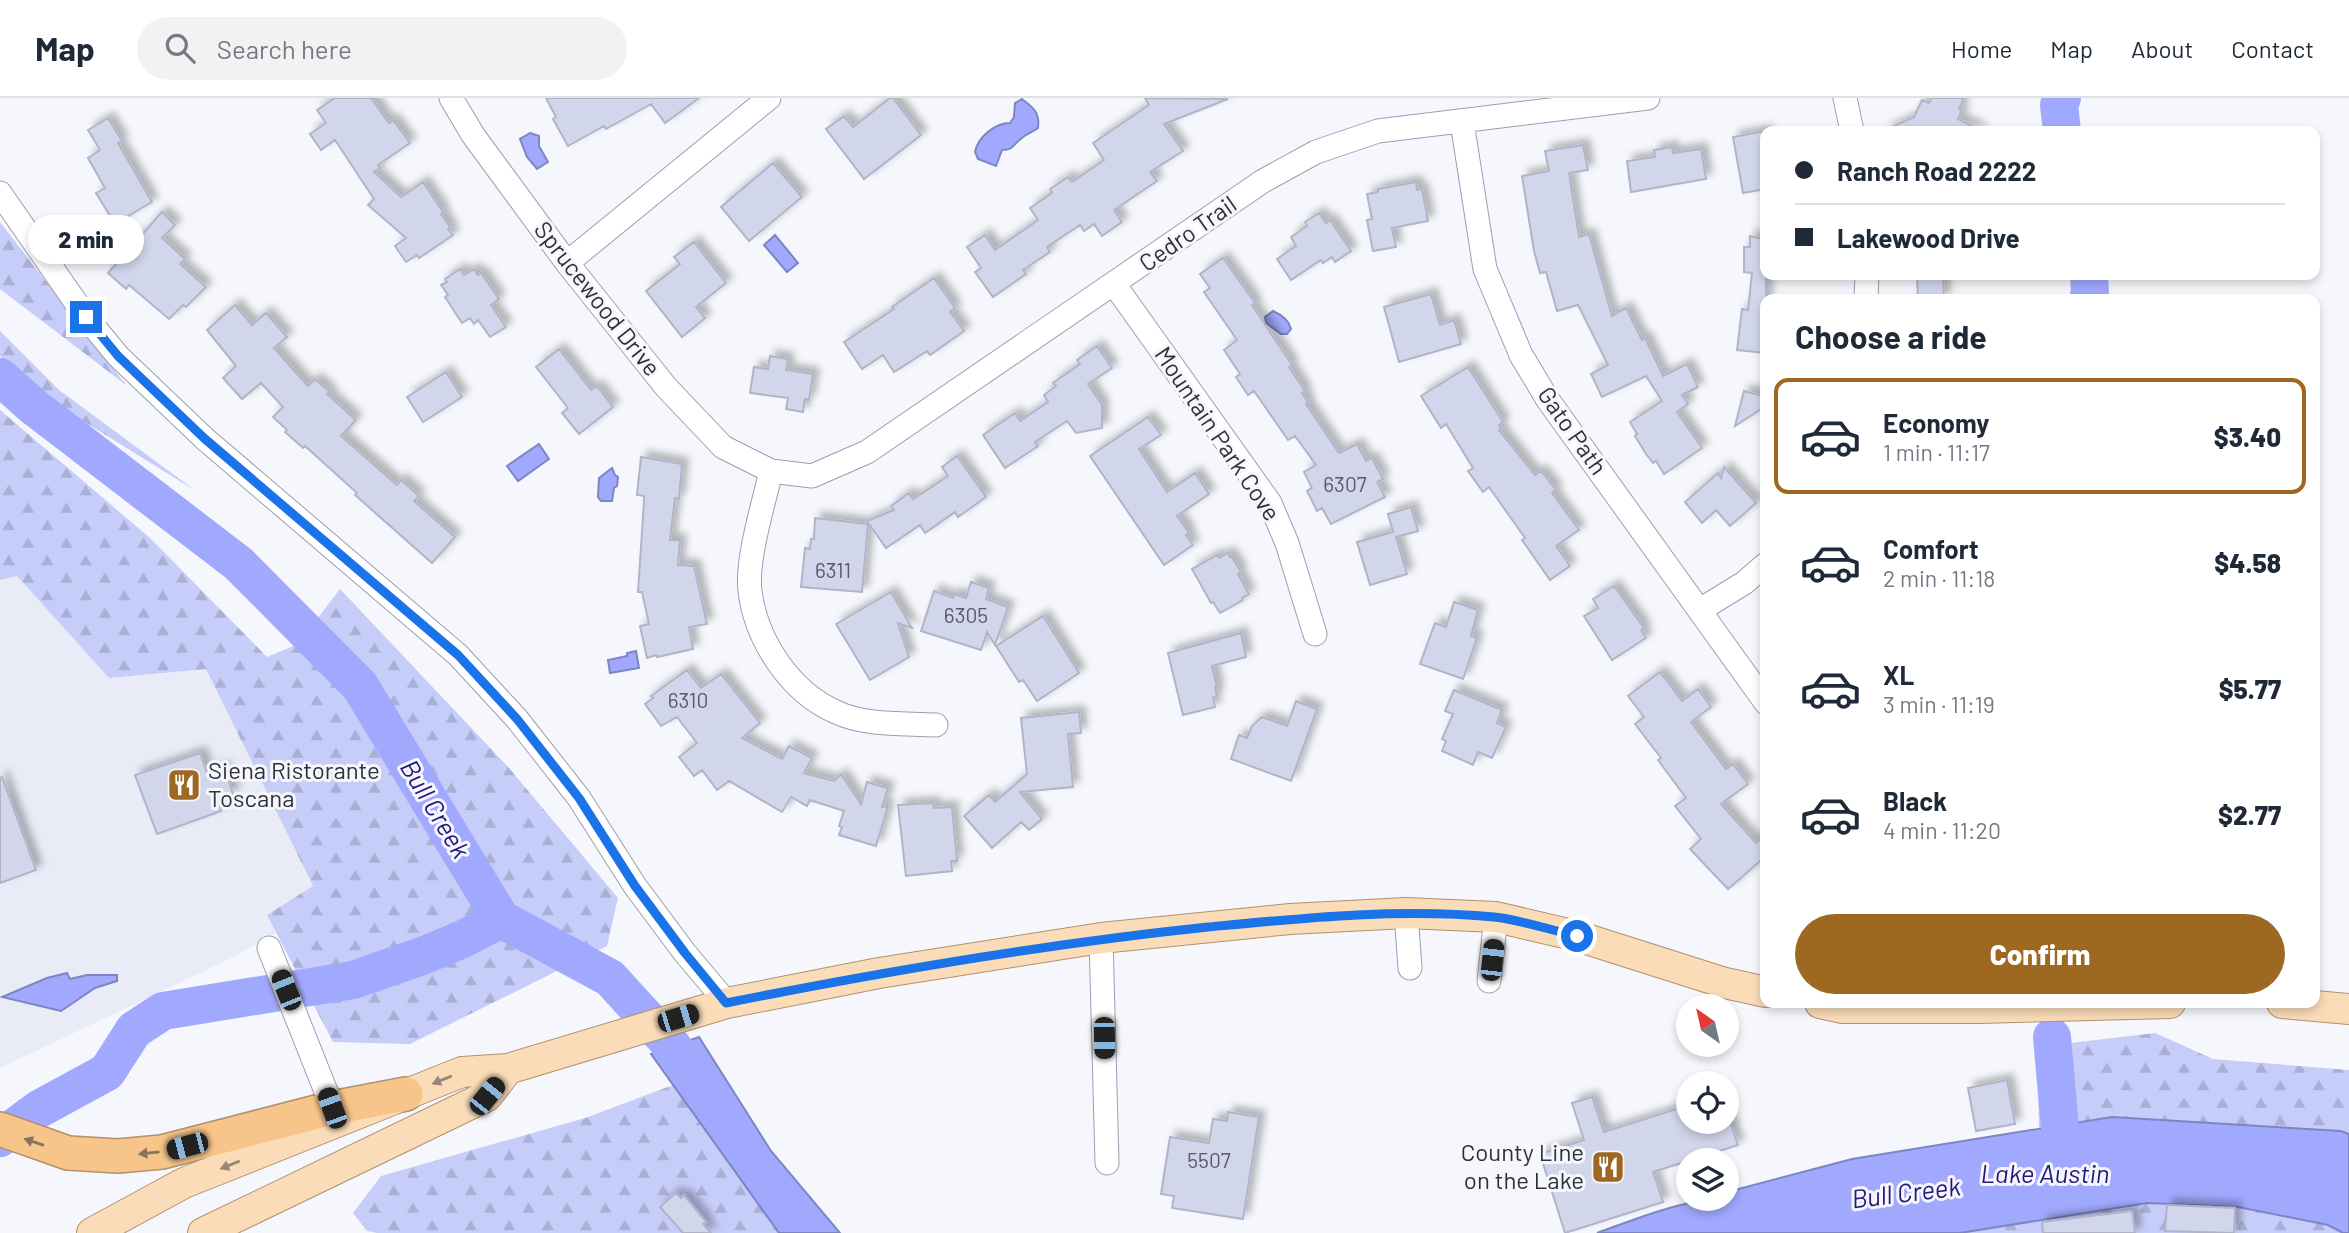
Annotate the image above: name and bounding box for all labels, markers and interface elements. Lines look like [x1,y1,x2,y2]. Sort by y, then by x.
search box [137,17,627,80]
text: Map [35,28,95,68]
icon: search [161,29,199,67]
text: Search here [217,33,352,64]
text: Home [1951,34,2012,63]
text: Map [2050,34,2093,63]
text: About [2131,34,2193,63]
text: Contact [2231,34,2314,63]
text: Ranch Road 2222 [1837,155,2036,186]
street label: Cedro Trail [1133,189,1241,277]
street label: Sprucewood Drive [529,215,668,381]
callout: 2 min [28,216,144,264]
text: Lakewood Drive [1837,222,2020,253]
text: 2 min [58,225,114,253]
route end [70,301,102,333]
text: Choose a ride [1795,317,1987,355]
street label: Mountain Park Cove [1149,341,1287,526]
street label: Gato Path [1532,380,1614,480]
icon: car [1799,405,1862,468]
text: Economy [1883,407,1989,438]
text: $3.40 [2214,421,2281,452]
text: 1 min · 11:17 [1883,438,1990,466]
house number: 6307 [1323,471,1367,496]
icon: car [1799,531,1862,594]
text: Comfort [1883,533,1979,564]
text: $4.58 [2214,547,2281,578]
house number: 6311 [815,557,851,582]
text: 2 min · 11:18 [1883,564,1995,592]
house number: 6305 [944,602,988,627]
icon: car [1799,657,1862,720]
text: XL [1883,659,1914,690]
text: $5.77 [2219,673,2281,704]
house number: 6310 [668,687,708,712]
text: 3 min · 11:19 [1883,690,1995,718]
water label: Bull Creek [395,753,478,863]
place label: Siena Ristorante Toscana [208,755,380,812]
restaurant icon: Siena Ristorante Toscana [165,766,203,804]
icon: car [1799,783,1862,846]
text: Black [1883,785,1947,816]
text: $2.77 [2218,799,2281,830]
text: 4 min · 11:20 [1883,816,2001,844]
button: Confirm [1795,914,2285,994]
route start [1561,920,1593,952]
car [1480,938,1505,982]
car [269,967,304,1013]
north arrow [1676,994,1740,1057]
map controls [1676,994,1739,1211]
car [655,1002,702,1034]
car [1094,1017,1115,1059]
button: locate [1676,1071,1739,1134]
car [466,1073,509,1119]
one-way arrow [431,1075,452,1086]
car [315,1085,350,1131]
car [164,1130,211,1162]
one-way arrow [23,1136,44,1147]
place label: County Line on the Lake [1461,1137,1584,1194]
house number: 5507 [1187,1147,1231,1172]
one-way arrow [138,1148,160,1159]
restaurant icon: County Line on the Lake [1589,1148,1627,1186]
button: layers [1676,1148,1739,1211]
water label: Lake Austin [1981,1157,2109,1188]
one-way arrow [220,1159,241,1170]
water label: Bull Creek [1850,1169,1962,1214]

